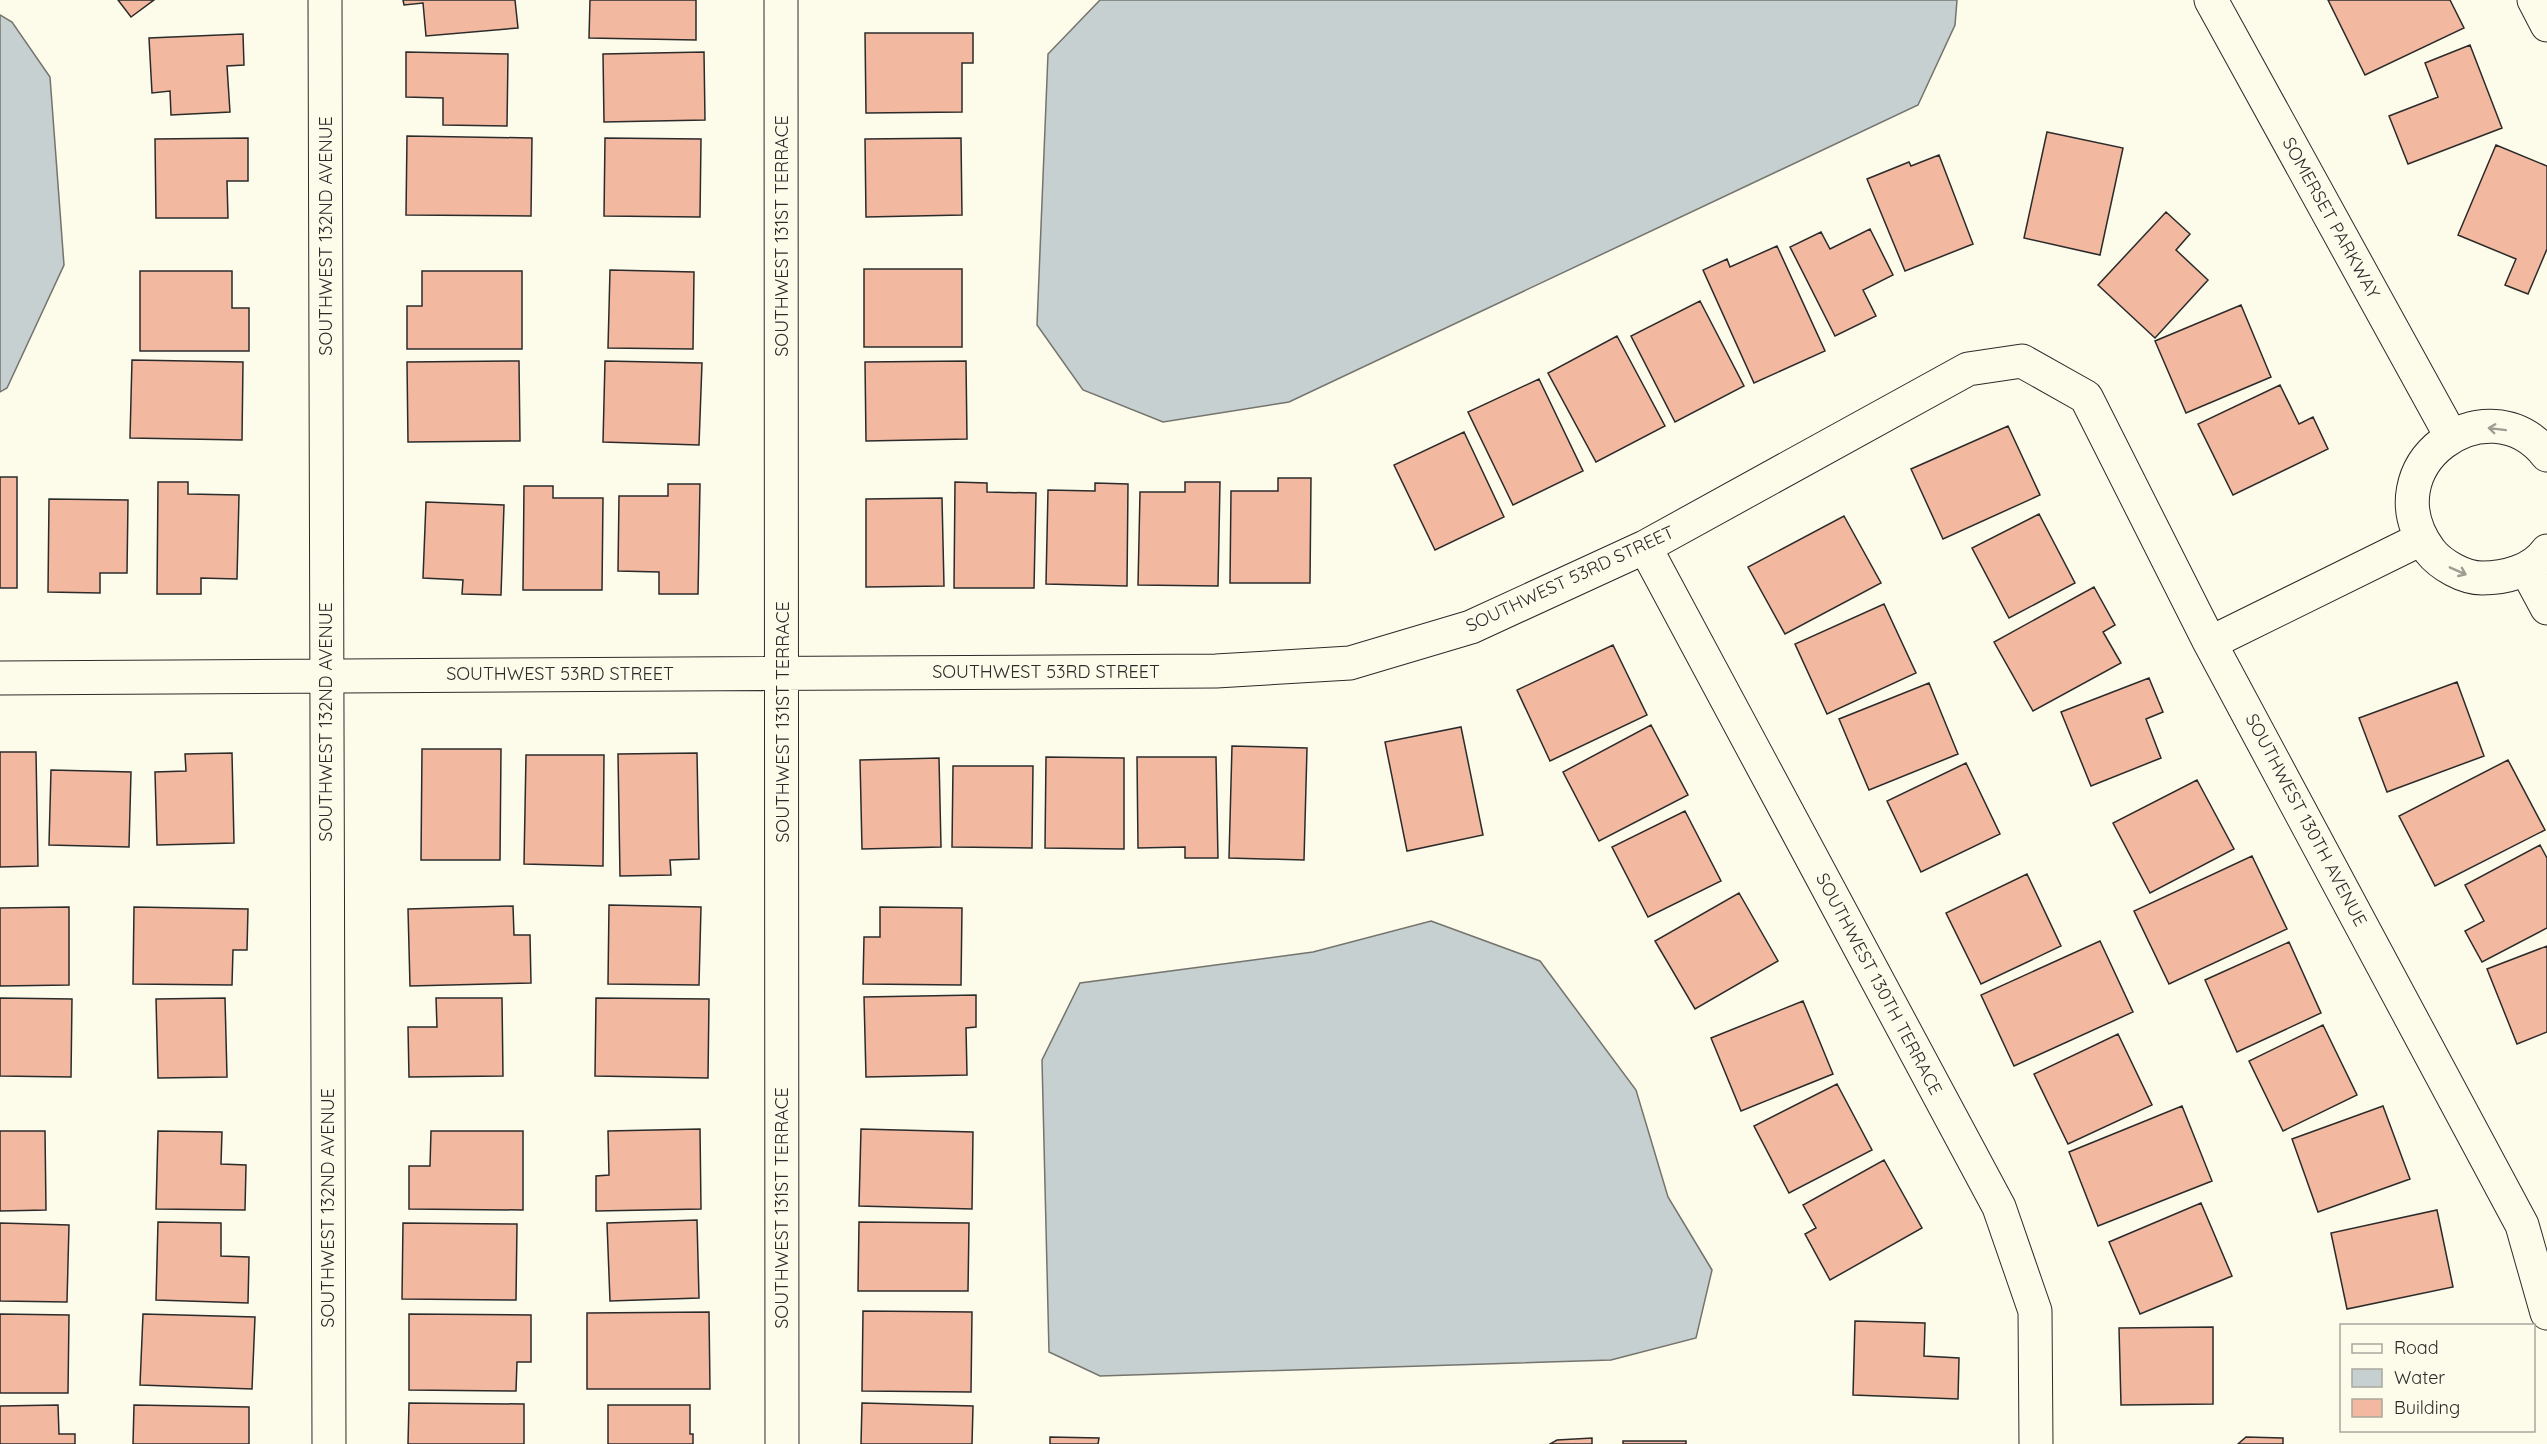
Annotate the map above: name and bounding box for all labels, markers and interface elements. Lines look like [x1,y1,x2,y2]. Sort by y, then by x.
street label: SOUTHWEST 131ST TERRACE [770,115,793,357]
street label: SOUTHWEST 132ND AVENUE [314,116,337,356]
street label: SOMERSET PARKWAY [2278,133,2385,302]
one-way arrow [2488,423,2507,434]
street label: SOUTHWEST 53RD STREET [1462,520,1678,637]
one-way arrow [2449,566,2467,577]
street label: SOUTHWEST 131ST TERRACE [771,601,794,843]
street label: SOUTHWEST 132ND AVENUE [314,602,337,842]
street label: SOUTHWEST 53RD STREET [932,660,1160,683]
street label: SOUTHWEST 53RD STREET [446,662,674,685]
street label: SOUTHWEST 130TH AVENUE [2241,709,2372,930]
street label: SOUTHWEST 130TH TERRACE [1811,869,1948,1099]
street label: SOUTHWEST 131ST TERRACE [770,1087,793,1329]
street label: SOUTHWEST 132ND AVENUE [316,1088,339,1328]
legend [2340,1324,2535,1432]
text: Road [2394,1336,2439,1359]
text: Water [2394,1366,2445,1389]
text: Building [2394,1396,2460,1419]

